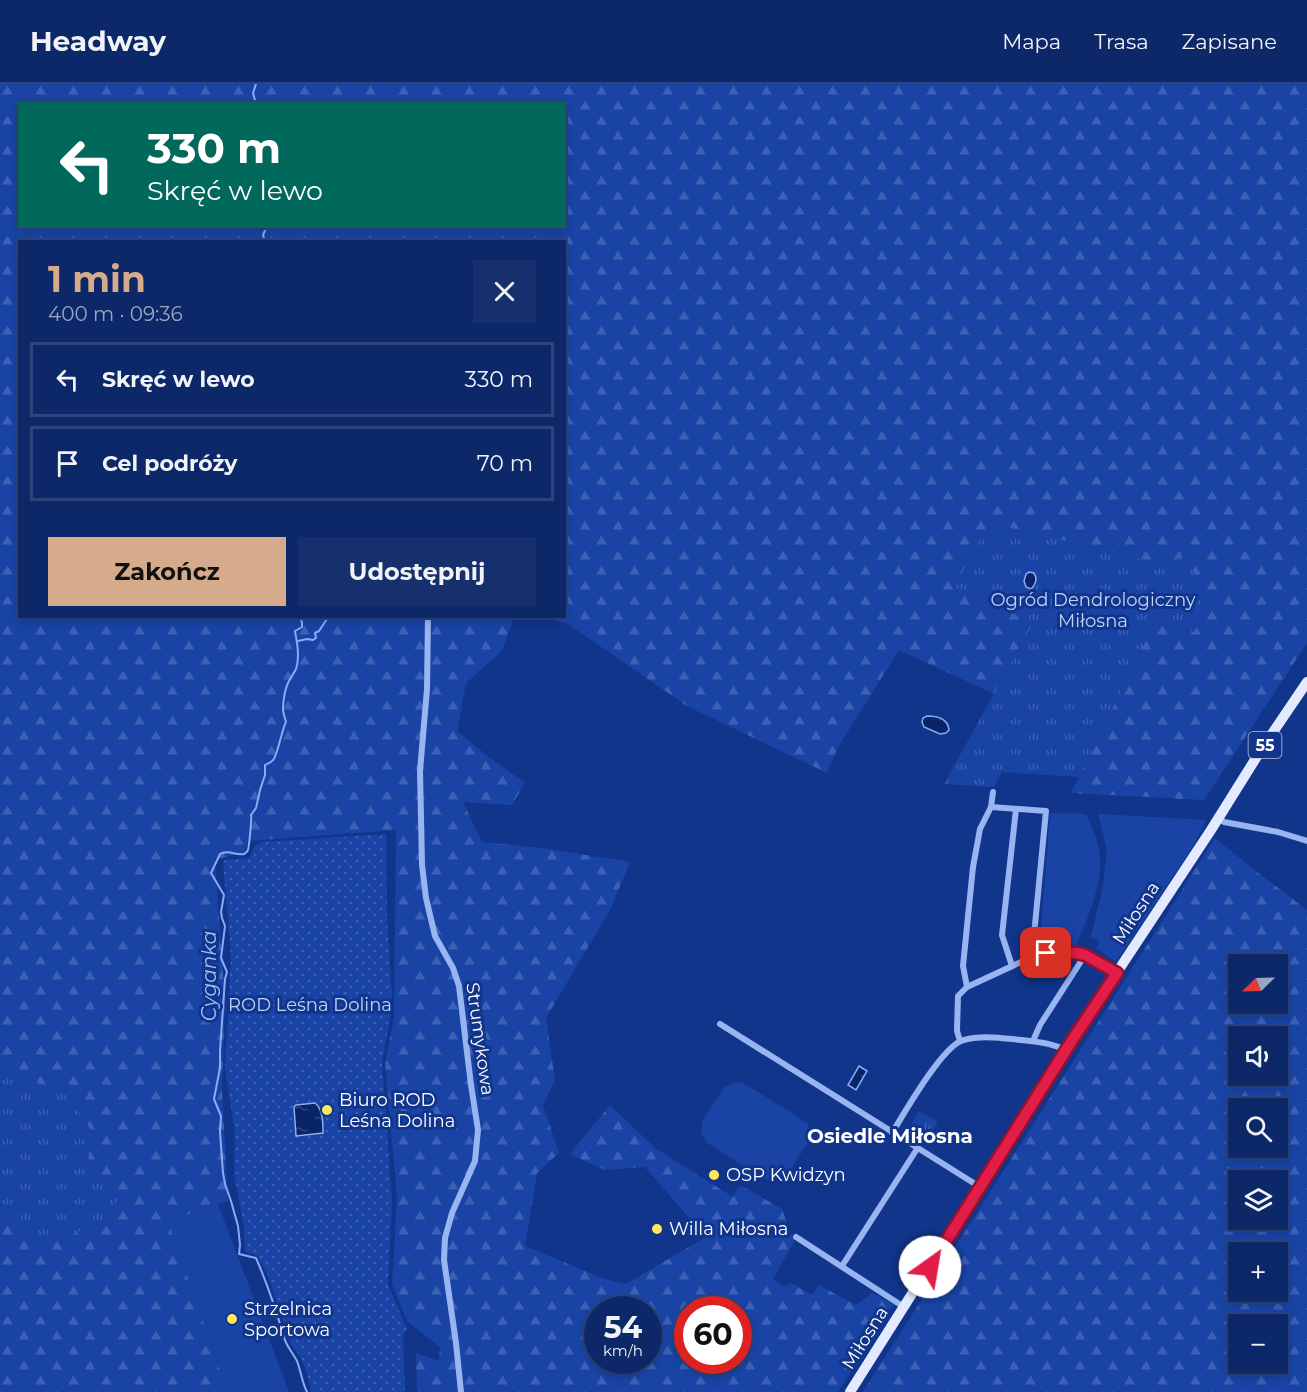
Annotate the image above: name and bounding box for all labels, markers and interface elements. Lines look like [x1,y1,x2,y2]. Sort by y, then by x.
text: Headway [30,24,166,58]
text: Mapa [1002,29,1061,54]
text: Trasa [1094,29,1149,54]
text: Zapisane [1182,29,1277,54]
text: 330 m [147,122,281,174]
icon: left [48,126,126,204]
text: Skręć w lewo [147,174,323,207]
text: 1 min [48,257,146,301]
button: close [473,260,536,323]
text: 400 m · 09:36 [48,302,183,326]
icon: left [51,363,84,396]
text: Skręć w lewo [102,366,255,393]
text: 330 m [465,366,533,393]
icon: arrive [51,447,84,480]
text: Cel podróży [102,450,238,477]
text: 70 m [477,450,533,477]
button: Zakończ [48,537,286,606]
button: Udostępnij [298,537,536,606]
park label: Ogród Dendrologiczny Miłosna [990,589,1196,632]
road number: 55 [1248,732,1282,758]
street label: Miłosna [1108,878,1164,948]
pin [1020,927,1071,978]
water label: Cyganka [197,931,221,1021]
icon: arrive [1029,936,1062,969]
north arrow [1228,954,1288,1014]
map controls [1228,954,1288,1374]
street label: Strumykowa [461,981,499,1097]
park label: ROD Leśna Dolina [228,994,392,1016]
button: sound [1228,1026,1288,1086]
place label: Biuro ROD Leśna Dolina [339,1089,455,1132]
button: search [1228,1098,1288,1158]
marker: Biuro ROD Leśna Dolina [320,1103,334,1117]
district label: Osiedle Miłosna [807,1124,973,1148]
place label: OSP Kwidzyn [726,1164,846,1186]
marker: OSP Kwidzyn [707,1168,721,1182]
button: layers [1228,1170,1288,1230]
place label: Willa Miłosna [669,1218,788,1240]
marker: Willa Miłosna [650,1222,664,1236]
position arrow [898,1235,962,1299]
button: + [1228,1242,1288,1302]
speed limit sign: 60 [674,1296,752,1374]
place label: Strzelnica Sportowa [244,1298,332,1341]
street label: Miłosna [837,1303,893,1373]
text: 54 [604,1309,642,1346]
marker: Strzelnica Sportowa [225,1312,239,1326]
button: − [1228,1314,1288,1374]
text: km/h [603,1341,643,1360]

